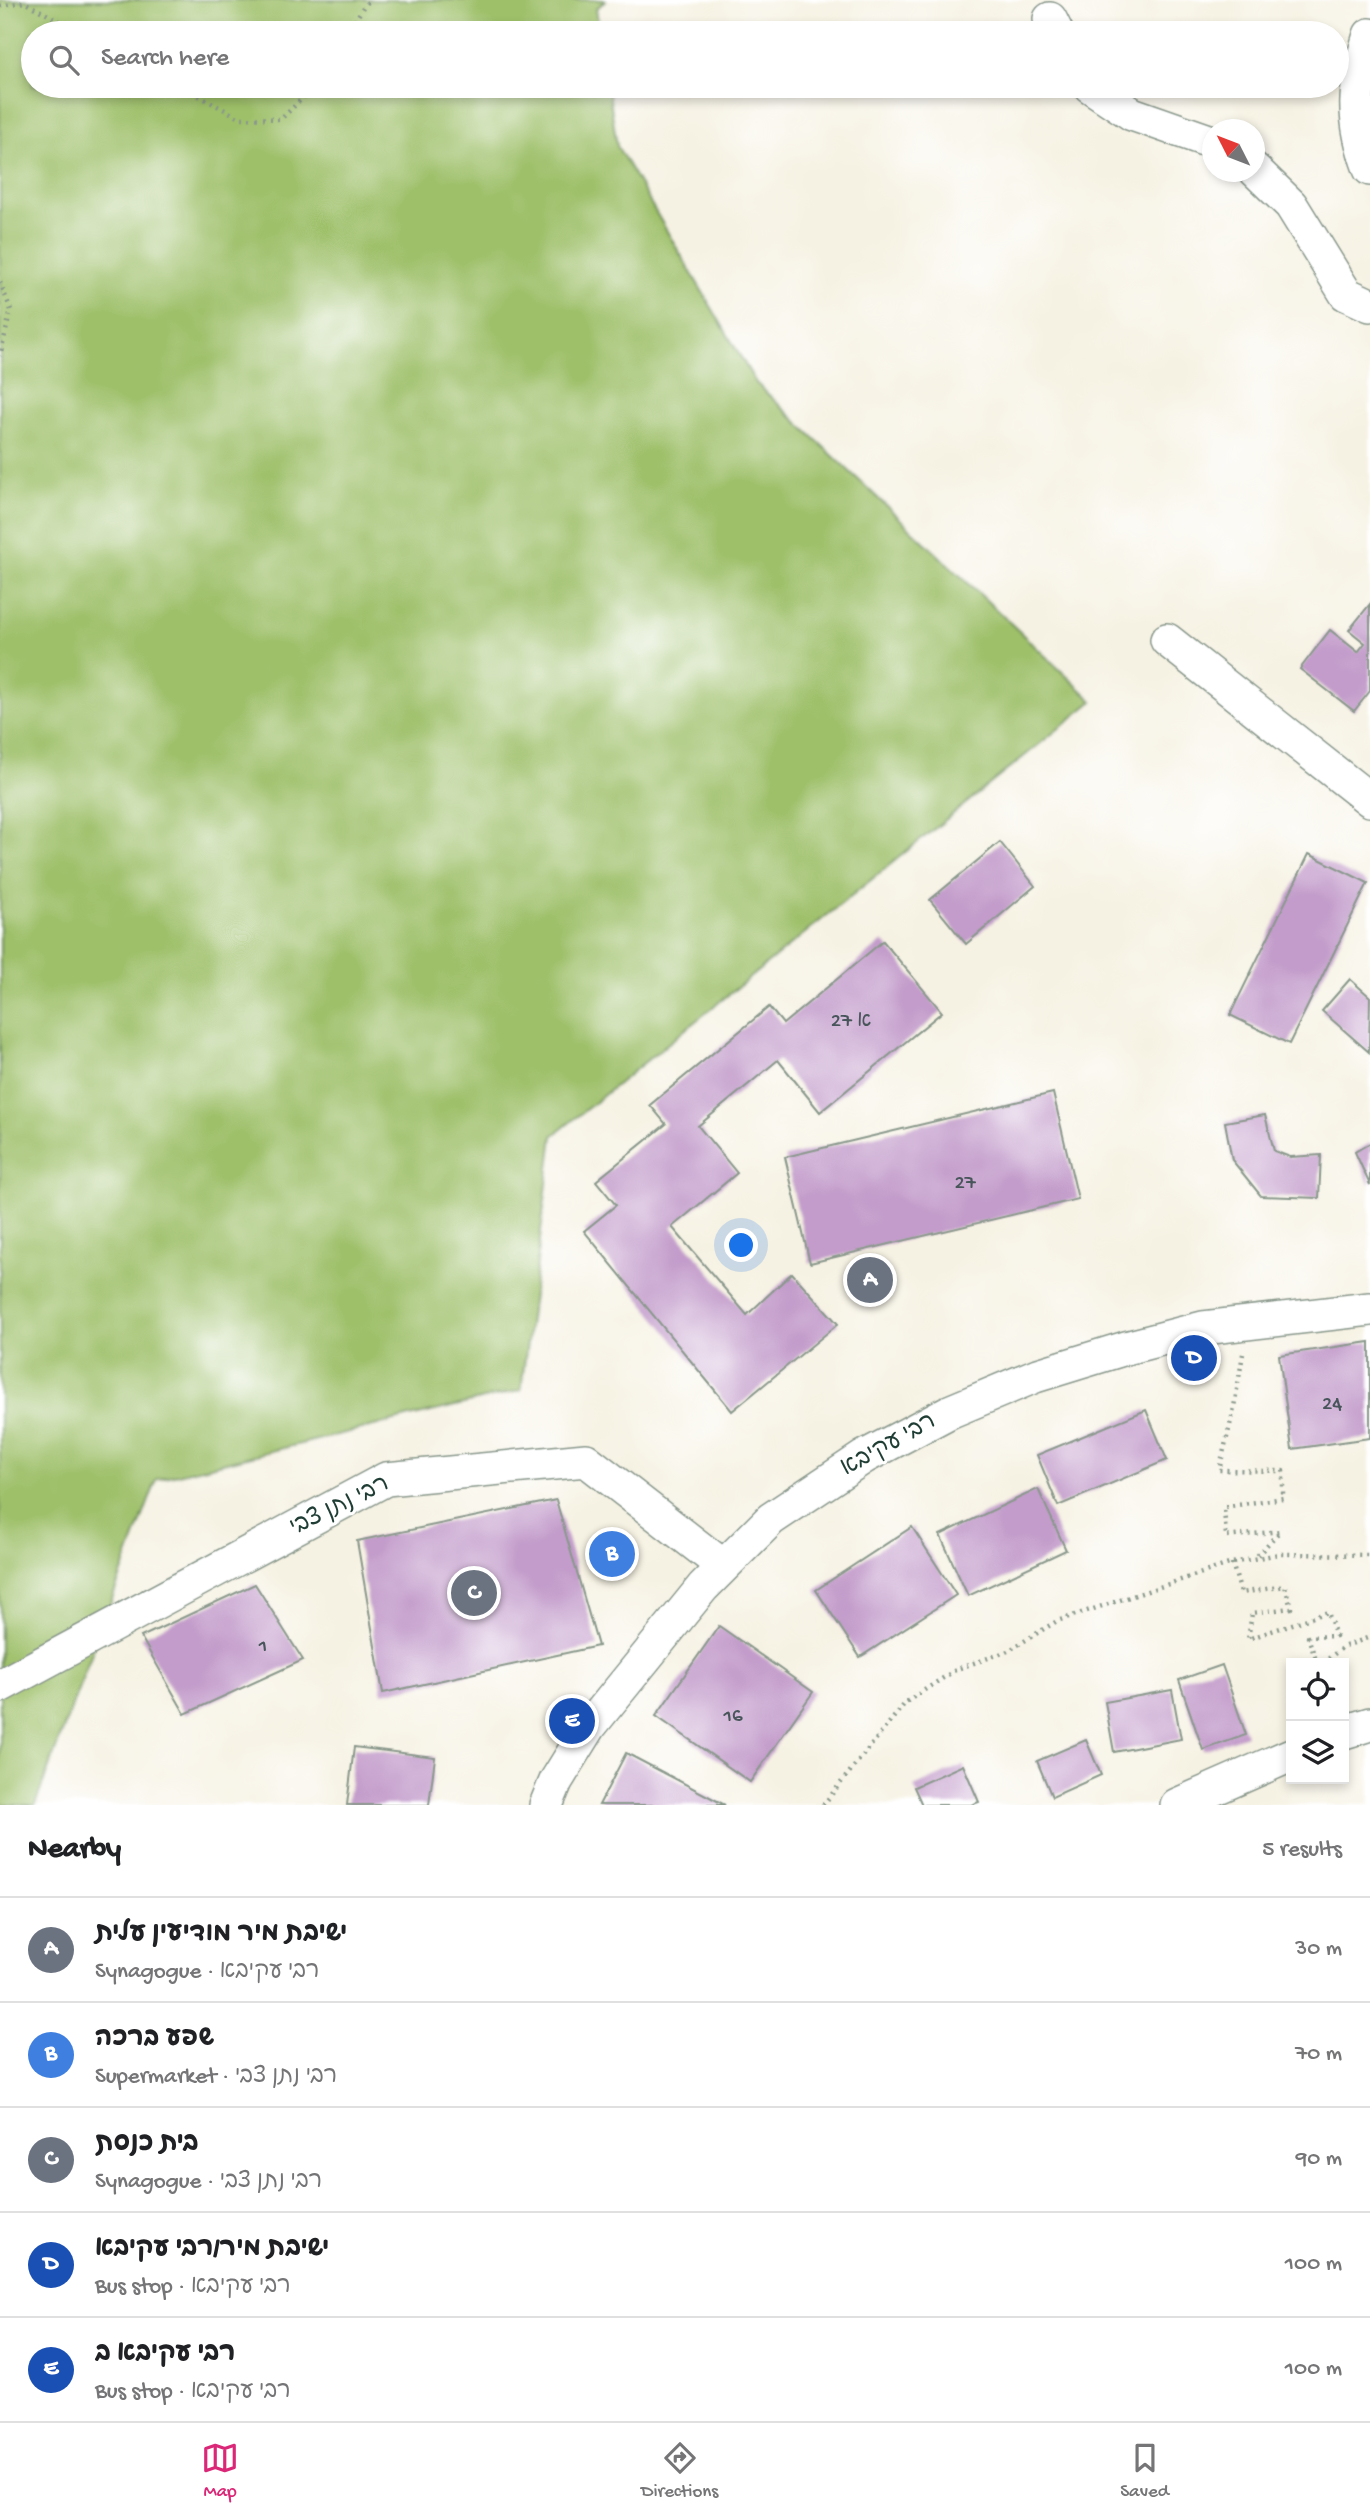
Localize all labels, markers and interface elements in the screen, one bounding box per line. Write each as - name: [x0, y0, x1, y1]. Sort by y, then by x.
- search box: [21, 21, 1349, 98]
- icon: search: [45, 41, 83, 79]
- text: Search here: [101, 44, 229, 75]
- north arrow: [1202, 119, 1265, 182]
- house number: 27 א: [831, 1010, 871, 1035]
- house number: 27: [954, 1172, 977, 1197]
- your location: [724, 1228, 758, 1262]
- pin: A: [847, 1254, 893, 1306]
- pin: D: [1171, 1332, 1217, 1384]
- house number: 24: [1322, 1393, 1342, 1418]
- street label: רבי עקיבא: [836, 1408, 942, 1484]
- street label: רבי נתן צבי: [286, 1471, 394, 1543]
- pin: B: [589, 1528, 635, 1580]
- pin: C: [451, 1567, 497, 1619]
- house number: 1: [258, 1635, 267, 1660]
- map controls: [1286, 1658, 1349, 1784]
- button: locate: [1286, 1658, 1349, 1721]
- pin: E: [549, 1695, 595, 1747]
- house number: 16: [722, 1705, 743, 1730]
- button: layers: [1286, 1721, 1349, 1784]
- text: Nearby: [28, 1833, 121, 1868]
- text: 5 results: [1262, 1837, 1342, 1864]
- text: ישיבת מיר מודיעין עלית: [95, 1920, 347, 1951]
- text: A: [44, 1936, 58, 1963]
- text: 30 m: [1295, 1936, 1342, 1963]
- text: Synagogue · רבי עקיבא: [95, 1959, 320, 1986]
- text: שפע ברכה: [95, 2025, 214, 2056]
- text: B: [45, 2041, 57, 2068]
- text: 70 m: [1295, 2041, 1342, 2068]
- text: Supermarket · רבי נתן צבי: [95, 2064, 337, 2091]
- text: בית כנסת: [95, 2130, 199, 2161]
- text: C: [45, 2146, 57, 2173]
- text: 90 m: [1296, 2146, 1342, 2173]
- text: Synagogue · רבי נתן צבי: [95, 2169, 322, 2196]
- text: ישיבת מיר/רבי עקיבא: [95, 2235, 329, 2266]
- text: D: [44, 2251, 59, 2278]
- text: 100 m: [1285, 2251, 1342, 2278]
- text: Bus stop · רבי עקיבא: [95, 2274, 291, 2301]
- text: רבי עקיבא ב: [95, 2340, 235, 2371]
- text: E: [44, 2356, 58, 2383]
- text: 100 m: [1285, 2356, 1342, 2383]
- text: Bus stop · רבי עקיבא: [95, 2379, 291, 2406]
- tab: Map: [201, 2439, 239, 2504]
- tab: Directions: [641, 2439, 718, 2504]
- tab: Saved: [1120, 2439, 1169, 2504]

